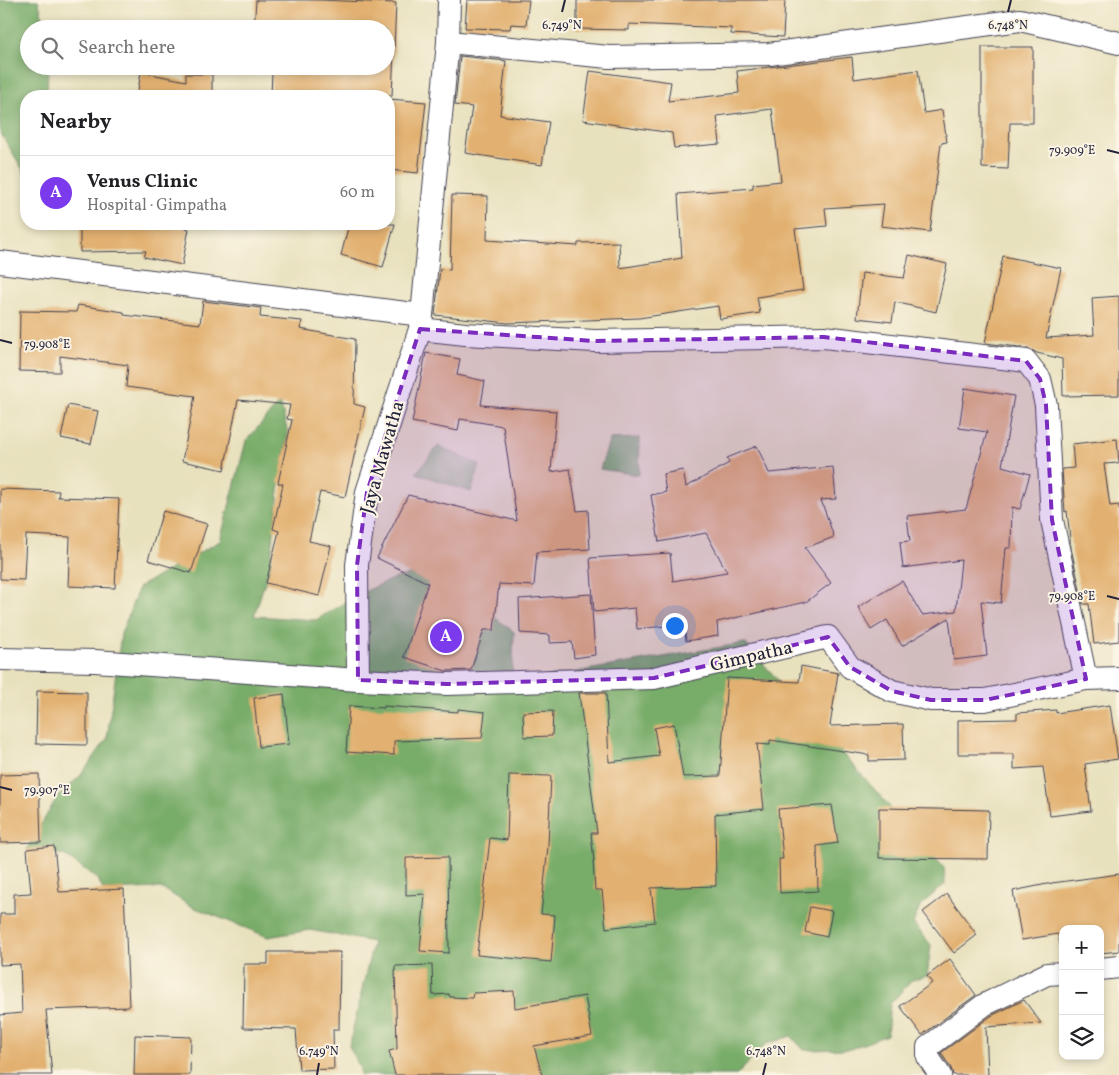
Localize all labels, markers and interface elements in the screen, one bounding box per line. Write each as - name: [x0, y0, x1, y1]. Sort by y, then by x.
- text: 6.749°N: [542, 18, 582, 34]
- text: 6.748°N: [988, 18, 1028, 34]
- search box: [20, 20, 395, 75]
- icon: search: [38, 34, 66, 62]
- text: Search here: [78, 35, 175, 61]
- text: Nearby: [40, 108, 111, 137]
- text: 79.909°E: [1049, 143, 1095, 159]
- text: Venus Clinic: [87, 169, 198, 195]
- text: A: [50, 182, 62, 204]
- text: 60 m: [340, 182, 375, 204]
- text: Hospital · Gimpatha: [87, 195, 227, 217]
- text: 79.908°E: [24, 337, 70, 353]
- street label: Jaya Mawatha: [354, 398, 411, 517]
- text: 79.908°E: [1049, 589, 1095, 605]
- your location: [662, 613, 688, 639]
- pin: A: [430, 618, 462, 656]
- street label: Gimpatha: [708, 635, 795, 679]
- text: 79.907°E: [24, 783, 70, 799]
- map controls: [1059, 925, 1104, 1060]
- button: +: [1059, 925, 1104, 970]
- button: −: [1059, 970, 1104, 1015]
- button: layers: [1059, 1015, 1104, 1060]
- text: 6.749°N: [299, 1044, 339, 1060]
- text: 6.748°N: [746, 1044, 786, 1060]

